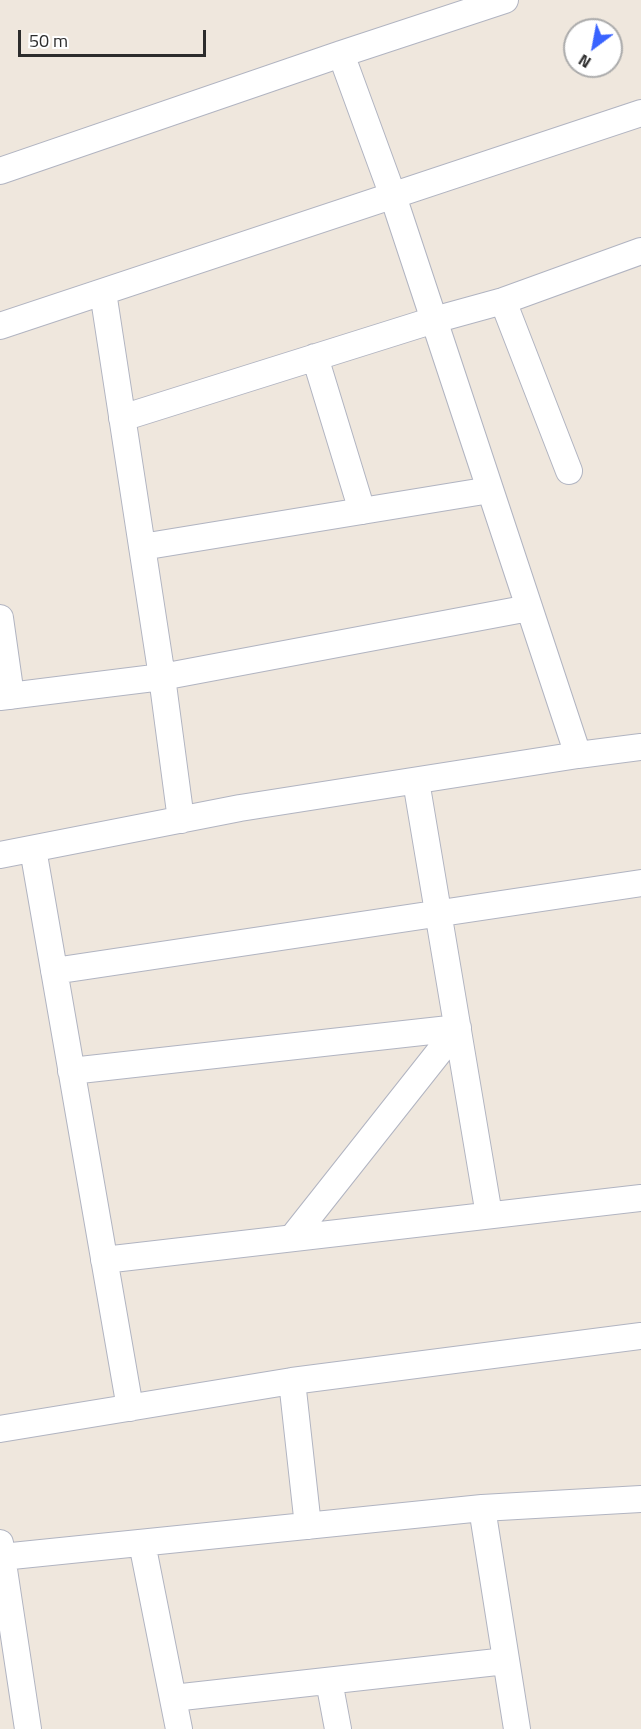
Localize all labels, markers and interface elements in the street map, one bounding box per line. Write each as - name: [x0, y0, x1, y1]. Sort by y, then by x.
- scale bar: [21, 18, 208, 56]
- north arrow: [563, 18, 623, 78]
- text: 50 m: [29, 27, 68, 54]
- text: N: [573, 48, 596, 75]

